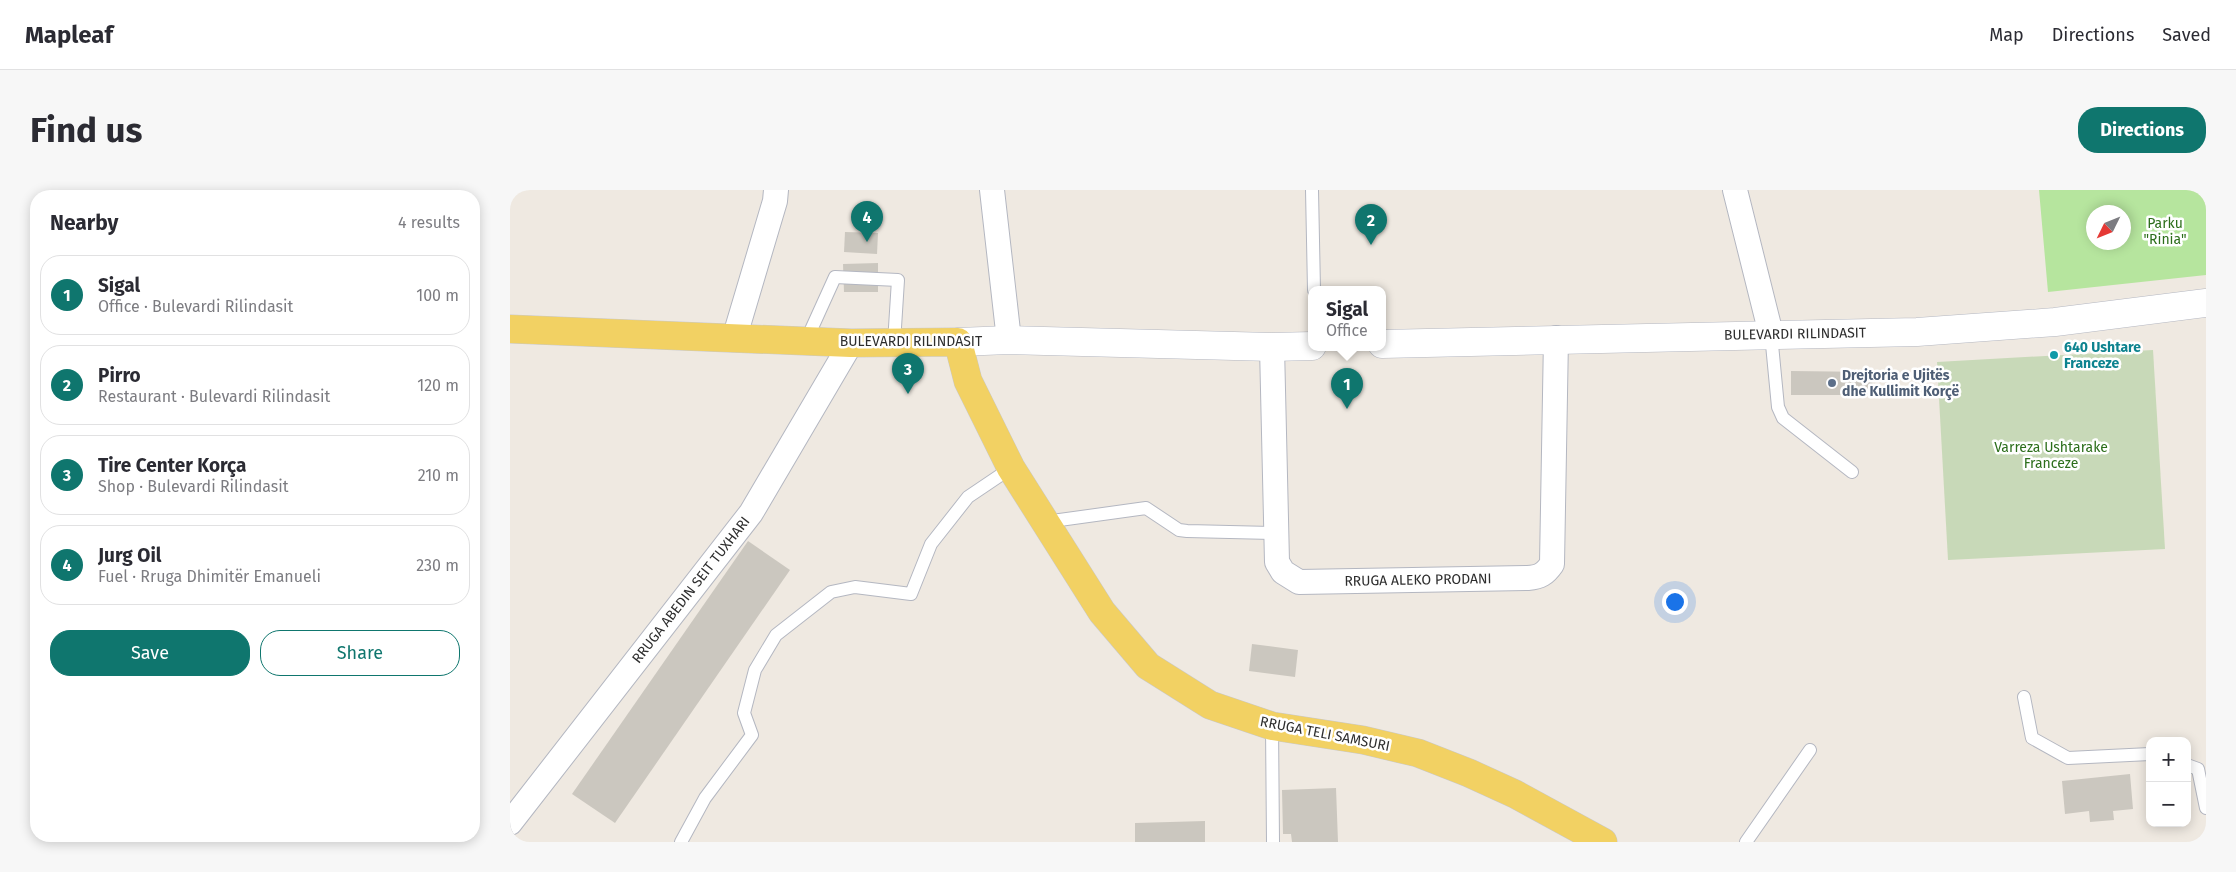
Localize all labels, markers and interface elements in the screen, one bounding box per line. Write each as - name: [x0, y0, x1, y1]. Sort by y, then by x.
- text: Mapleaf: [25, 21, 113, 49]
- text: Map: [1989, 24, 2024, 46]
- text: Directions: [2052, 24, 2134, 46]
- text: Saved: [2162, 24, 2211, 46]
- button: Directions: [2078, 107, 2206, 153]
- text: Find us: [30, 109, 142, 151]
- pin: 4: [851, 201, 883, 242]
- pin: 2: [1355, 204, 1387, 245]
- north arrow: [2086, 205, 2131, 250]
- text: Nearby: [50, 210, 118, 236]
- text: 4 results: [398, 213, 460, 232]
- park label: Parku "Rinia": [2143, 215, 2187, 248]
- text: Sigal: [98, 274, 140, 297]
- text: 1: [63, 286, 71, 305]
- text: 100 m: [416, 286, 459, 305]
- popup: [1308, 286, 1386, 351]
- text: Office · Bulevardi Rilindasit: [98, 297, 293, 316]
- text: Sigal: [1326, 298, 1368, 321]
- text: Office: [1326, 321, 1368, 340]
- street label: BULEVARDI RILINDASIT: [1724, 324, 1867, 344]
- street label: BULEVARDI RILINDASIT: [840, 333, 983, 350]
- place label: 640 Ushtare Franceze: [2064, 339, 2141, 372]
- marker: 640 Ushtare Franceze: [2048, 349, 2060, 361]
- pin: 3: [892, 353, 924, 394]
- text: Pirro: [98, 364, 141, 387]
- place label: Drejtoria e Ujitës dhe Kullimit Korçë: [1842, 367, 1959, 401]
- pin: 1: [1331, 368, 1363, 409]
- text: 2: [63, 376, 71, 395]
- text: 120 m: [417, 376, 459, 395]
- marker: Drejtoria e Ujitës dhe Kullimit Korçë: [1826, 377, 1838, 389]
- text: Restaurant · Bulevardi Rilindasit: [98, 387, 330, 406]
- park label: Varreza Ushtarake Franceze: [1994, 439, 2108, 472]
- text: Tire Center Korça: [98, 454, 246, 477]
- text: 3: [63, 466, 71, 485]
- text: 210 m: [418, 466, 459, 485]
- text: Shop · Bulevardi Rilindasit: [98, 477, 289, 496]
- street label: RRUGA ABEDIN SEIT TUXHARI: [628, 513, 754, 667]
- text: Jurg Oil: [98, 544, 161, 567]
- text: 4: [62, 556, 72, 575]
- text: 230 m: [416, 556, 459, 575]
- text: Fuel · Rruga Dhimitër Emanueli: [98, 567, 321, 586]
- street label: RRUGA ALEKO PRODANI: [1344, 570, 1492, 590]
- your location: [1662, 589, 1688, 615]
- button: Save: [50, 630, 250, 676]
- button: Share: [260, 630, 460, 676]
- street label: RRUGA TELI SAMSURI: [1259, 713, 1391, 755]
- map controls: [2146, 737, 2191, 827]
- button: +: [2146, 737, 2191, 782]
- button: −: [2146, 782, 2191, 827]

